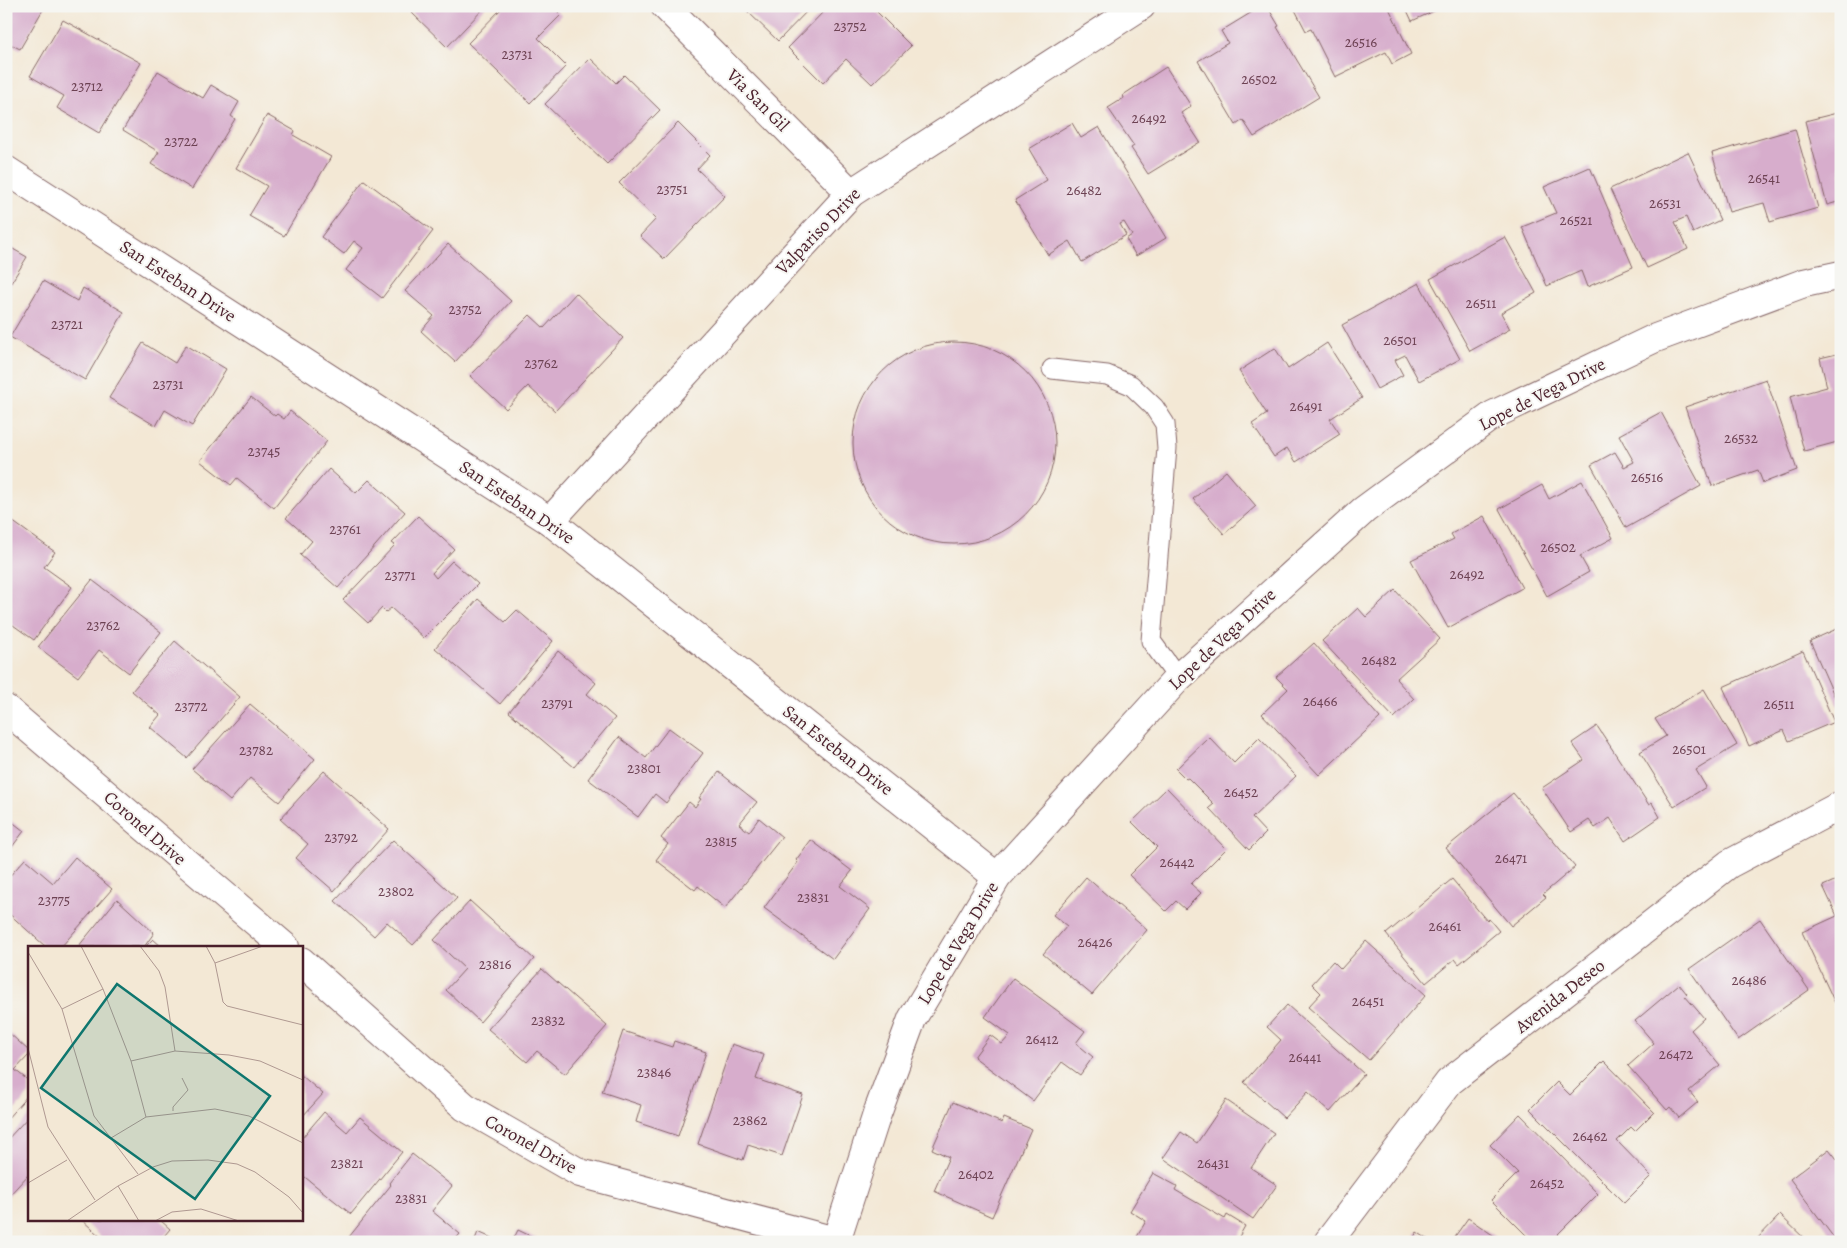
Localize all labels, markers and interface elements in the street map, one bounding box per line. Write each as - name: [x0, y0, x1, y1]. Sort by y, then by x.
- house number: 23752: [833, 16, 867, 36]
- house number: 26516: [1345, 32, 1377, 52]
- house number: 23731: [501, 44, 533, 64]
- street label: Via San Gil: [721, 63, 795, 137]
- house number: 26502: [1241, 69, 1277, 89]
- house number: 23712: [71, 76, 103, 96]
- house number: 26492: [1132, 108, 1166, 128]
- house number: 23722: [164, 131, 198, 151]
- house number: 26541: [1748, 168, 1780, 188]
- house number: 23751: [656, 179, 688, 199]
- house number: 26482: [1066, 180, 1102, 200]
- street label: Valpariso Drive: [770, 182, 866, 280]
- house number: 26531: [1649, 193, 1681, 213]
- house number: 26521: [1560, 210, 1592, 230]
- street label: San Esteban Drive: [115, 234, 241, 328]
- house number: 26511: [1466, 293, 1496, 313]
- house number: 23752: [448, 299, 482, 319]
- house number: 23721: [51, 314, 83, 334]
- house number: 26501: [1383, 330, 1417, 350]
- street label: Lope de Vega Drive: [1475, 352, 1609, 436]
- house number: 23762: [524, 353, 558, 373]
- house number: 23731: [152, 374, 184, 394]
- house number: 26491: [1290, 396, 1322, 416]
- house number: 26532: [1724, 428, 1758, 448]
- house number: 23745: [248, 441, 280, 461]
- street label: San Esteban Drive: [455, 455, 579, 549]
- house number: 26516: [1631, 467, 1663, 487]
- house number: 23761: [329, 519, 361, 539]
- house number: 26502: [1540, 537, 1576, 557]
- house number: 26492: [1450, 564, 1484, 584]
- house number: 23771: [384, 565, 416, 585]
- street label: Lope de Vega Drive: [1163, 583, 1281, 695]
- house number: 23762: [86, 615, 120, 635]
- house number: 26482: [1361, 650, 1397, 670]
- house number: 26466: [1303, 691, 1337, 711]
- house number: 23791: [541, 693, 573, 713]
- house number: 26511: [1764, 694, 1794, 714]
- house number: 23772: [174, 696, 208, 716]
- street label: San Esteban Drive: [778, 699, 898, 801]
- house number: 26501: [1672, 739, 1706, 759]
- house number: 23782: [239, 740, 273, 760]
- house number: 23801: [627, 758, 661, 778]
- house number: 26452: [1224, 782, 1258, 802]
- street label: Coronel Drive: [99, 786, 191, 870]
- house number: 23792: [324, 827, 358, 847]
- house number: 23815: [705, 831, 737, 851]
- house number: 26471: [1495, 848, 1527, 868]
- house number: 26442: [1160, 852, 1194, 872]
- street label: Lope de Vega Drive: [912, 877, 1004, 1009]
- house number: 23802: [378, 881, 414, 901]
- house number: 23831: [797, 887, 829, 907]
- house number: 23775: [38, 890, 70, 910]
- house number: 26461: [1429, 916, 1461, 936]
- house number: 26426: [1078, 932, 1113, 952]
- inset map: [28, 946, 302, 1220]
- street label: Avenida Deseo: [1509, 953, 1610, 1039]
- house number: 23816: [479, 954, 511, 974]
- house number: 26486: [1731, 970, 1767, 990]
- house number: 26451: [1352, 991, 1384, 1011]
- house number: 23832: [531, 1010, 565, 1030]
- house number: 26412: [1025, 1029, 1059, 1049]
- house number: 26472: [1659, 1044, 1693, 1064]
- house number: 26441: [1289, 1047, 1321, 1067]
- house number: 23846: [637, 1062, 671, 1082]
- street label: Coronel Drive: [481, 1109, 581, 1179]
- house number: 23862: [733, 1110, 767, 1130]
- house number: 26462: [1573, 1126, 1607, 1146]
- house number: 23821: [331, 1153, 363, 1173]
- house number: 26431: [1197, 1153, 1229, 1173]
- house number: 26402: [958, 1164, 994, 1184]
- house number: 26452: [1530, 1173, 1564, 1193]
- house number: 23831: [395, 1188, 427, 1208]

